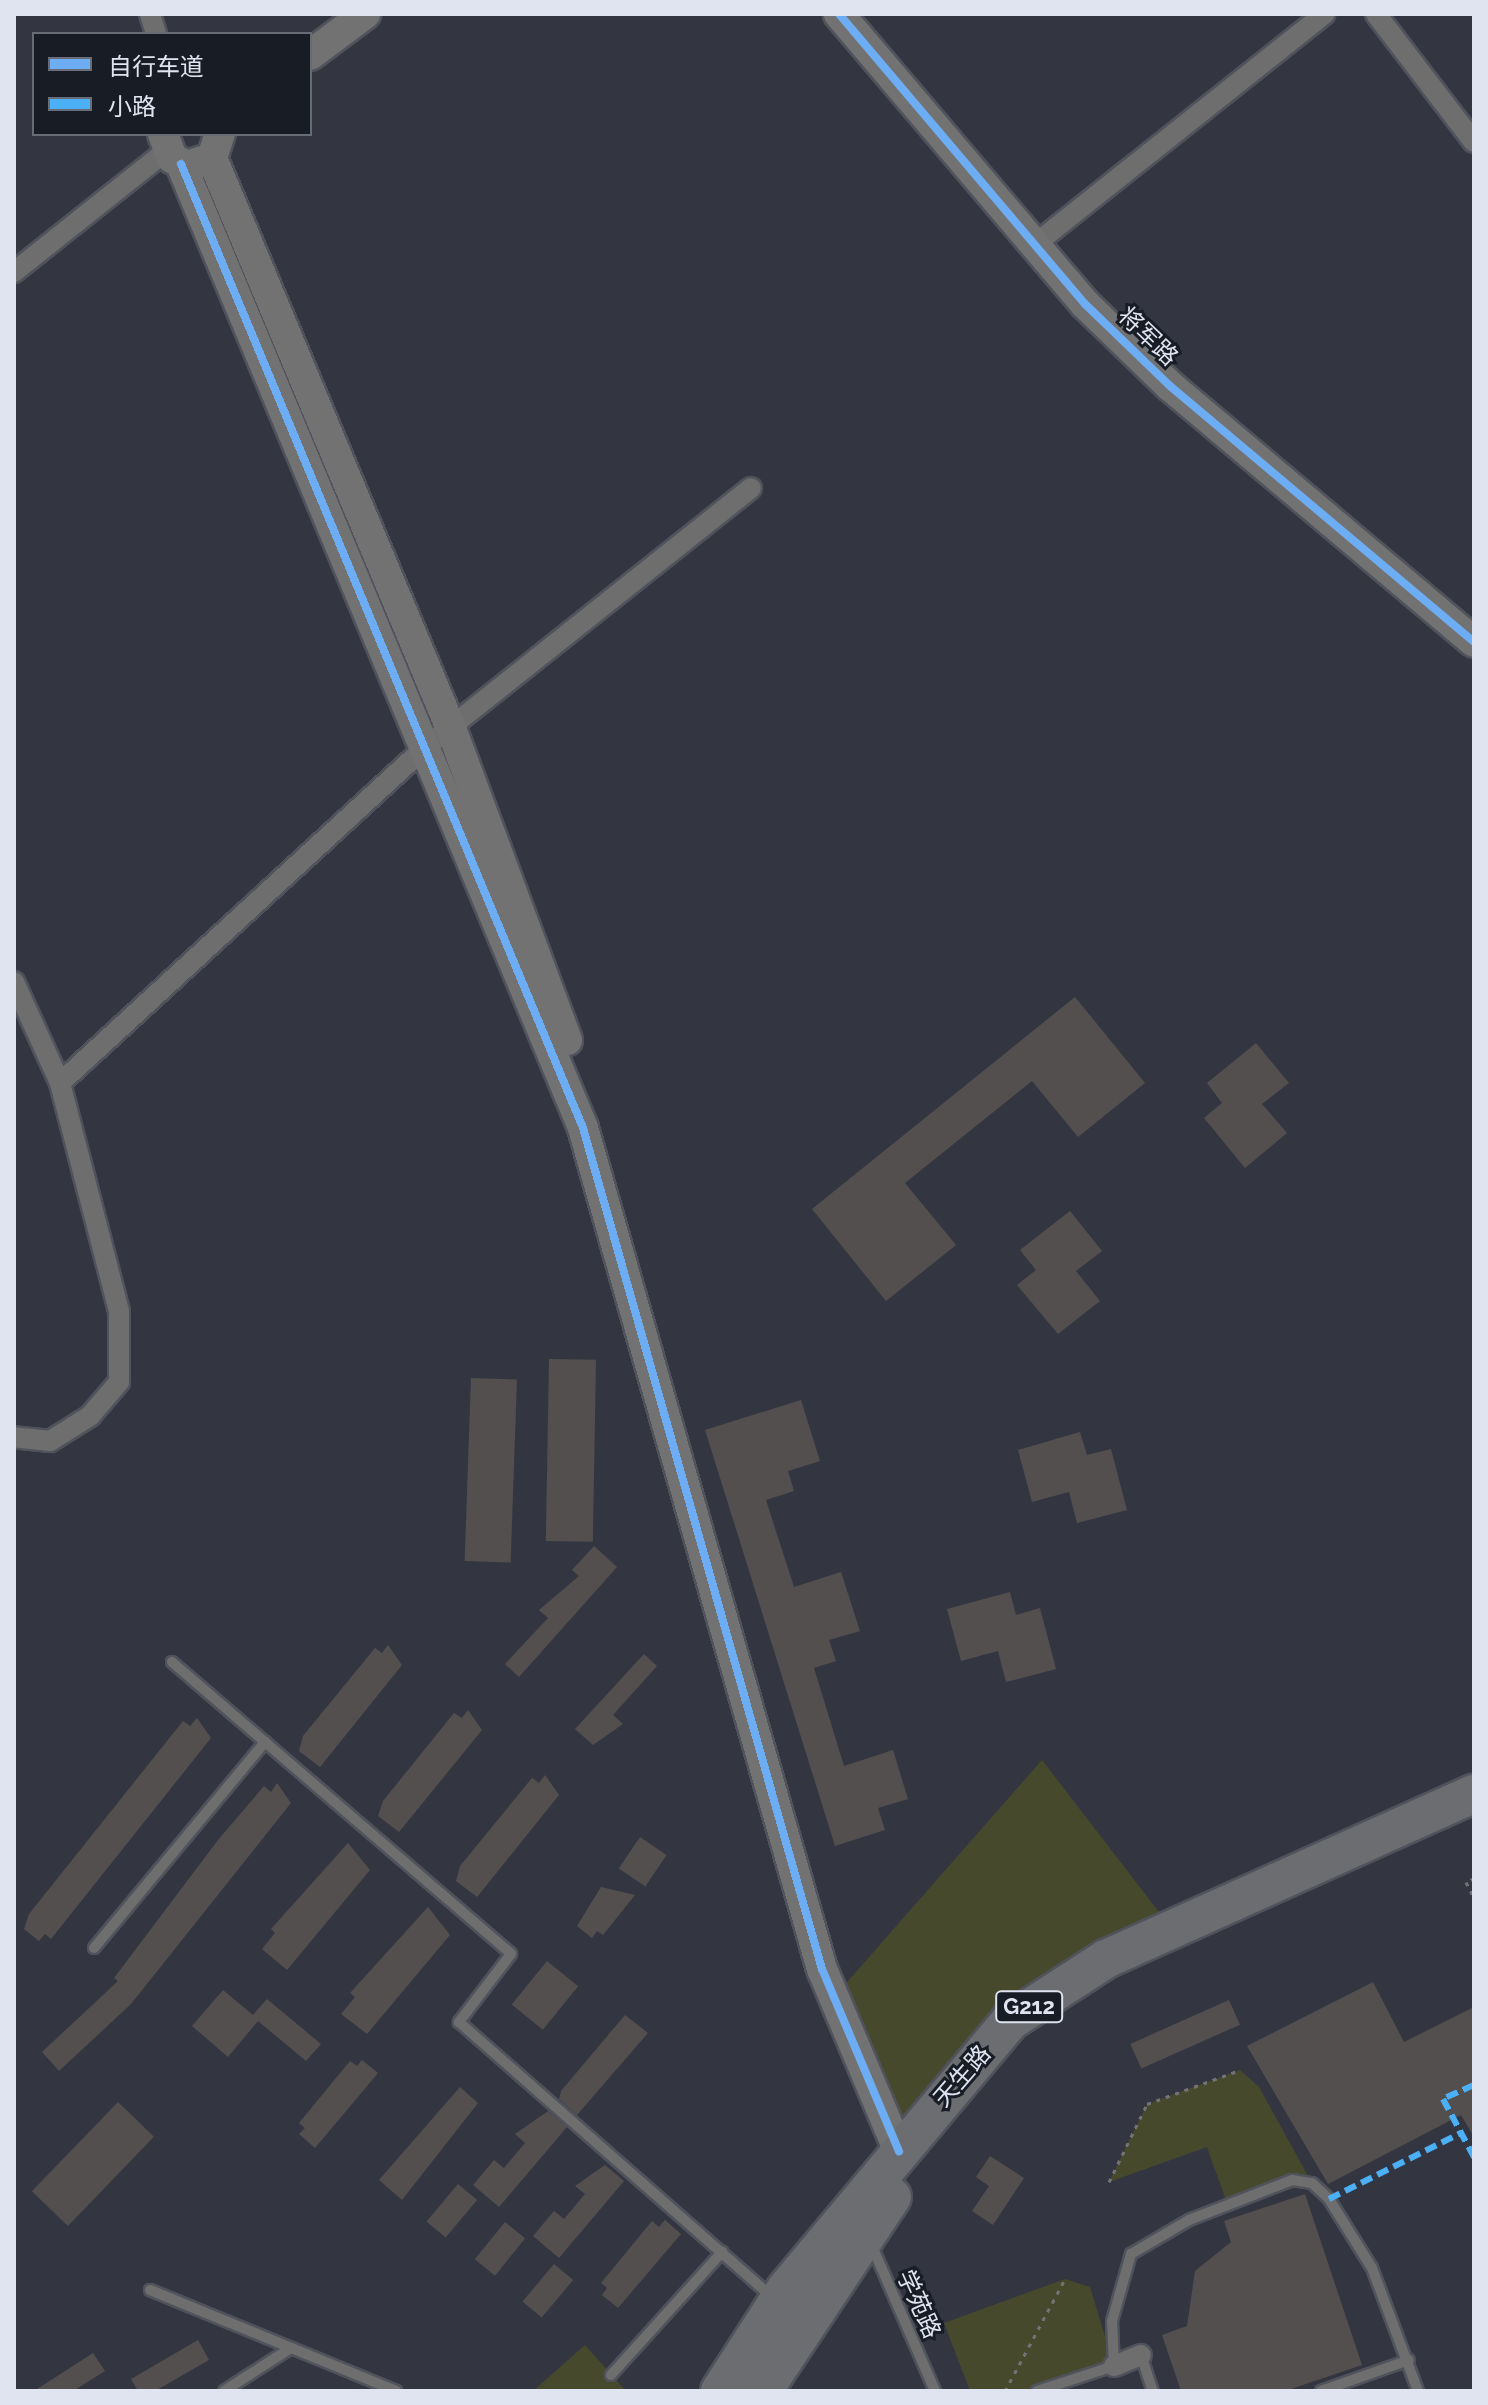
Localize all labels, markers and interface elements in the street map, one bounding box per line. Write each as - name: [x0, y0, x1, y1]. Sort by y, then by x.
- legend: [32, 32, 312, 136]
- text: 自行车道: [108, 52, 204, 81]
- text: 小路: [108, 92, 156, 121]
- street label: 将军路: [1112, 301, 1184, 371]
- road number: G212: [995, 1989, 1063, 2025]
- street label: 天生路: [928, 2039, 996, 2113]
- street label: 学苑路: [891, 2265, 947, 2343]

